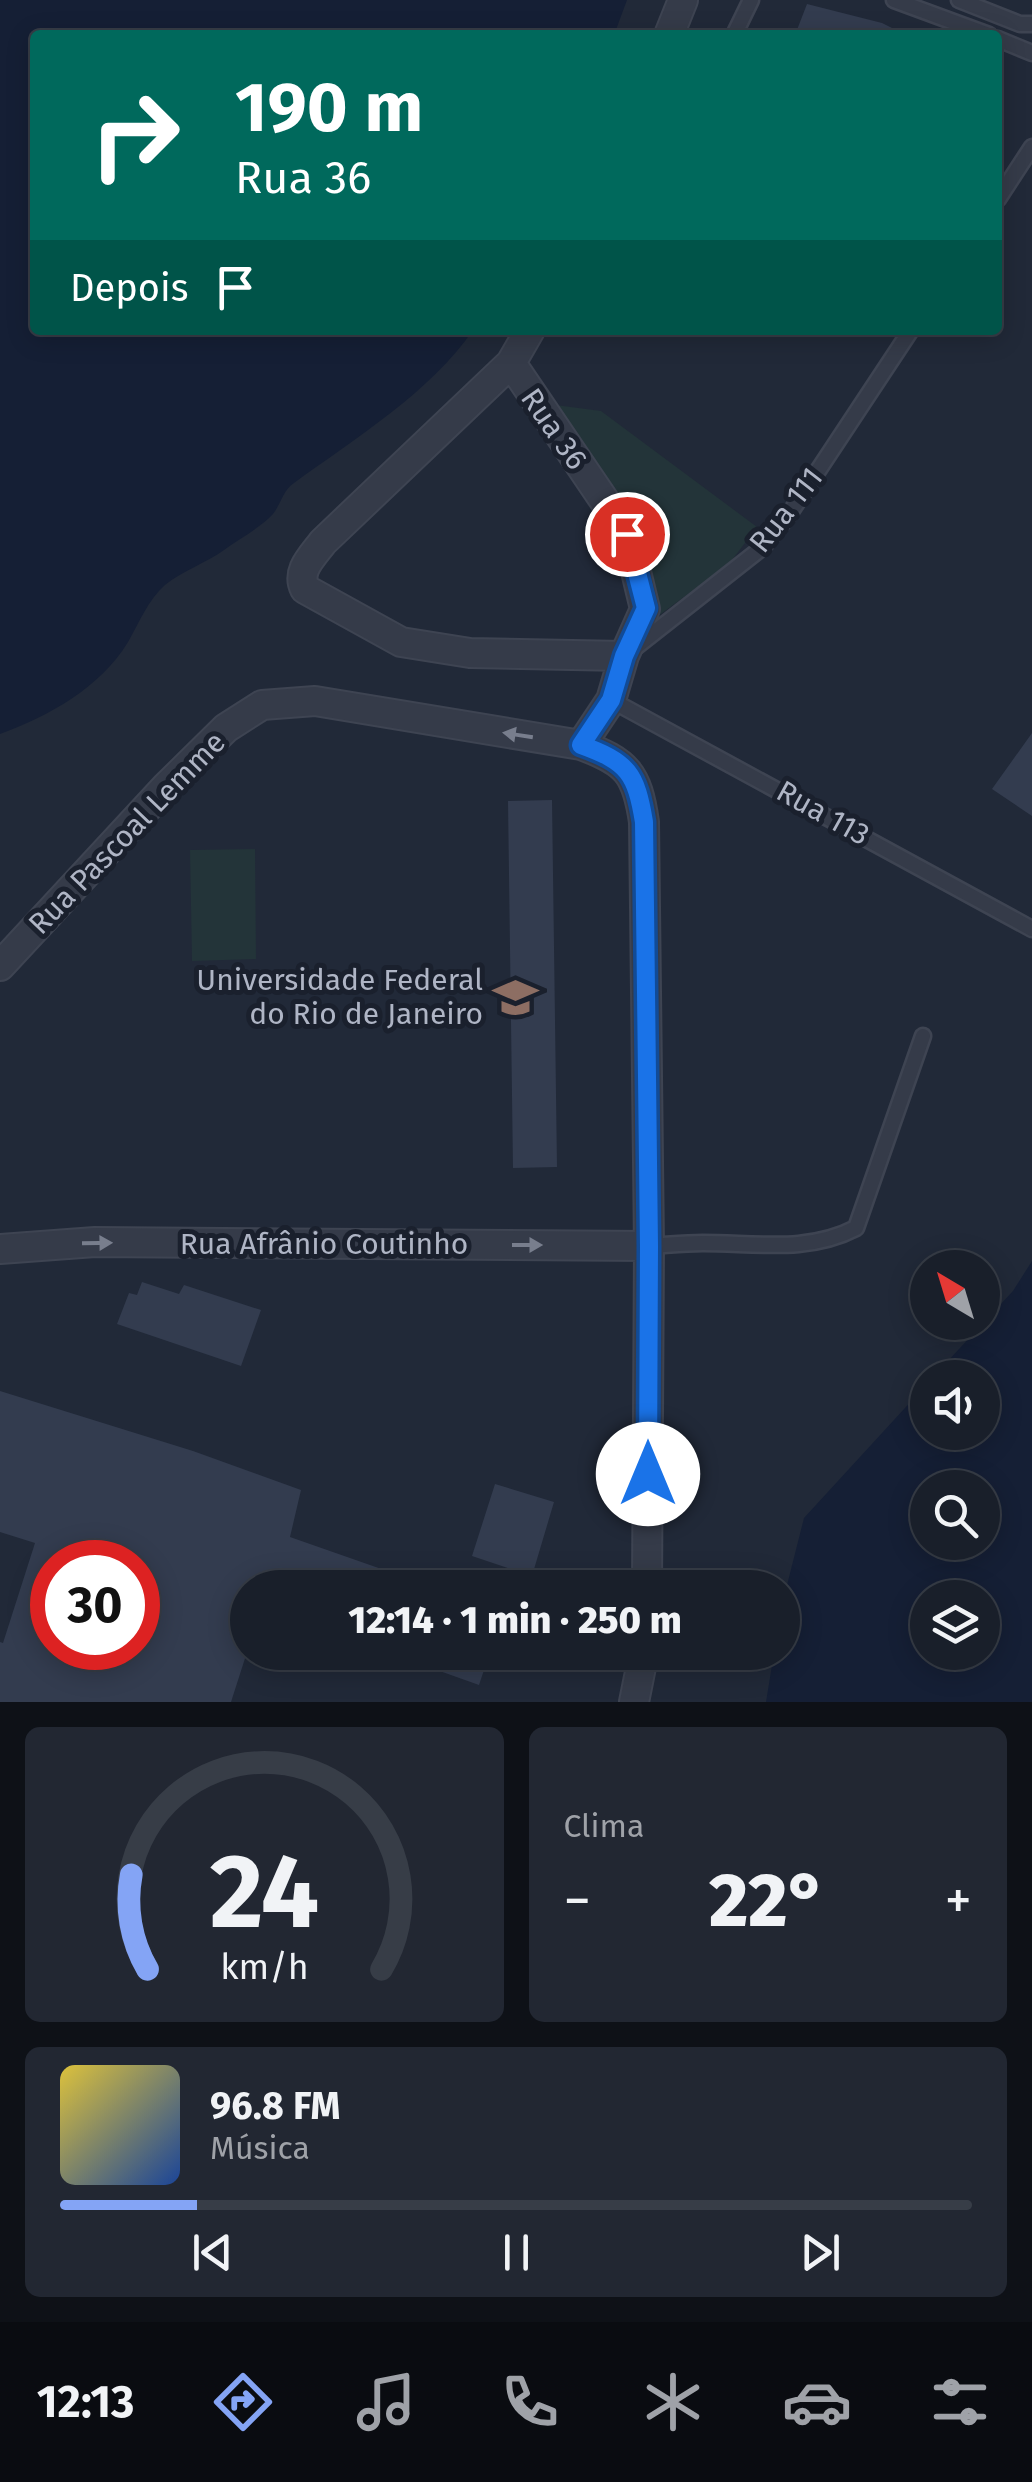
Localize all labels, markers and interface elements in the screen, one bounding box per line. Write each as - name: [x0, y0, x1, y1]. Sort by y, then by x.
- text: 190 m: [235, 66, 423, 150]
- icon: right: [70, 70, 200, 200]
- text: Rua 36: [235, 151, 371, 205]
- icon: arrive: [208, 260, 263, 315]
- text: Depois: [70, 265, 188, 311]
- street label: Rua 36: [513, 381, 595, 477]
- street label: Rua 111: [742, 460, 830, 560]
- pin: [585, 492, 670, 577]
- icon: arrive: [600, 507, 655, 562]
- street label: Rua Pascoal Lemme: [21, 724, 233, 942]
- one-way arrow: [502, 727, 534, 742]
- street label: Rua 113: [770, 773, 876, 853]
- place label: Universidade Federal do Rio de Janeiro: [196, 962, 483, 1032]
- school or university icon: Universidade Federal do Rio de Janeiro: [492, 973, 540, 1021]
- street label: Rua Afrânio Coutinho: [180, 1226, 468, 1262]
- one-way arrow: [82, 1234, 114, 1250]
- one-way arrow: [512, 1237, 544, 1253]
- north arrow: [910, 1250, 1000, 1340]
- map controls: [910, 1250, 1000, 1670]
- button: sound: [910, 1360, 1000, 1450]
- position arrow: [596, 1422, 700, 1526]
- button: search: [910, 1470, 1000, 1560]
- speed limit sign: 30: [30, 1540, 160, 1670]
- button: layers: [910, 1580, 1000, 1670]
- text: 12:14 · 1 min · 250 m: [348, 1597, 682, 1643]
- text: Clima: [564, 1807, 644, 1845]
- text: 24: [209, 1830, 319, 1955]
- text: 22°: [709, 1856, 827, 1946]
- text: −: [564, 1868, 591, 1934]
- text: +: [945, 1868, 972, 1934]
- text: km/h: [220, 1946, 308, 1988]
- text: 96.8 FM: [210, 2083, 340, 2129]
- text: Música: [210, 2129, 310, 2167]
- icon: previous: [185, 2225, 240, 2280]
- icon: pause: [489, 2225, 544, 2280]
- icon: next: [793, 2225, 848, 2280]
- icon: directions: [208, 2367, 278, 2437]
- icon: music: [351, 2367, 421, 2437]
- icon: phone: [495, 2367, 565, 2437]
- icon: climate: [638, 2367, 708, 2437]
- icon: car: [782, 2367, 852, 2437]
- icon: filters: [925, 2367, 995, 2437]
- text: 12:13: [37, 2375, 134, 2429]

